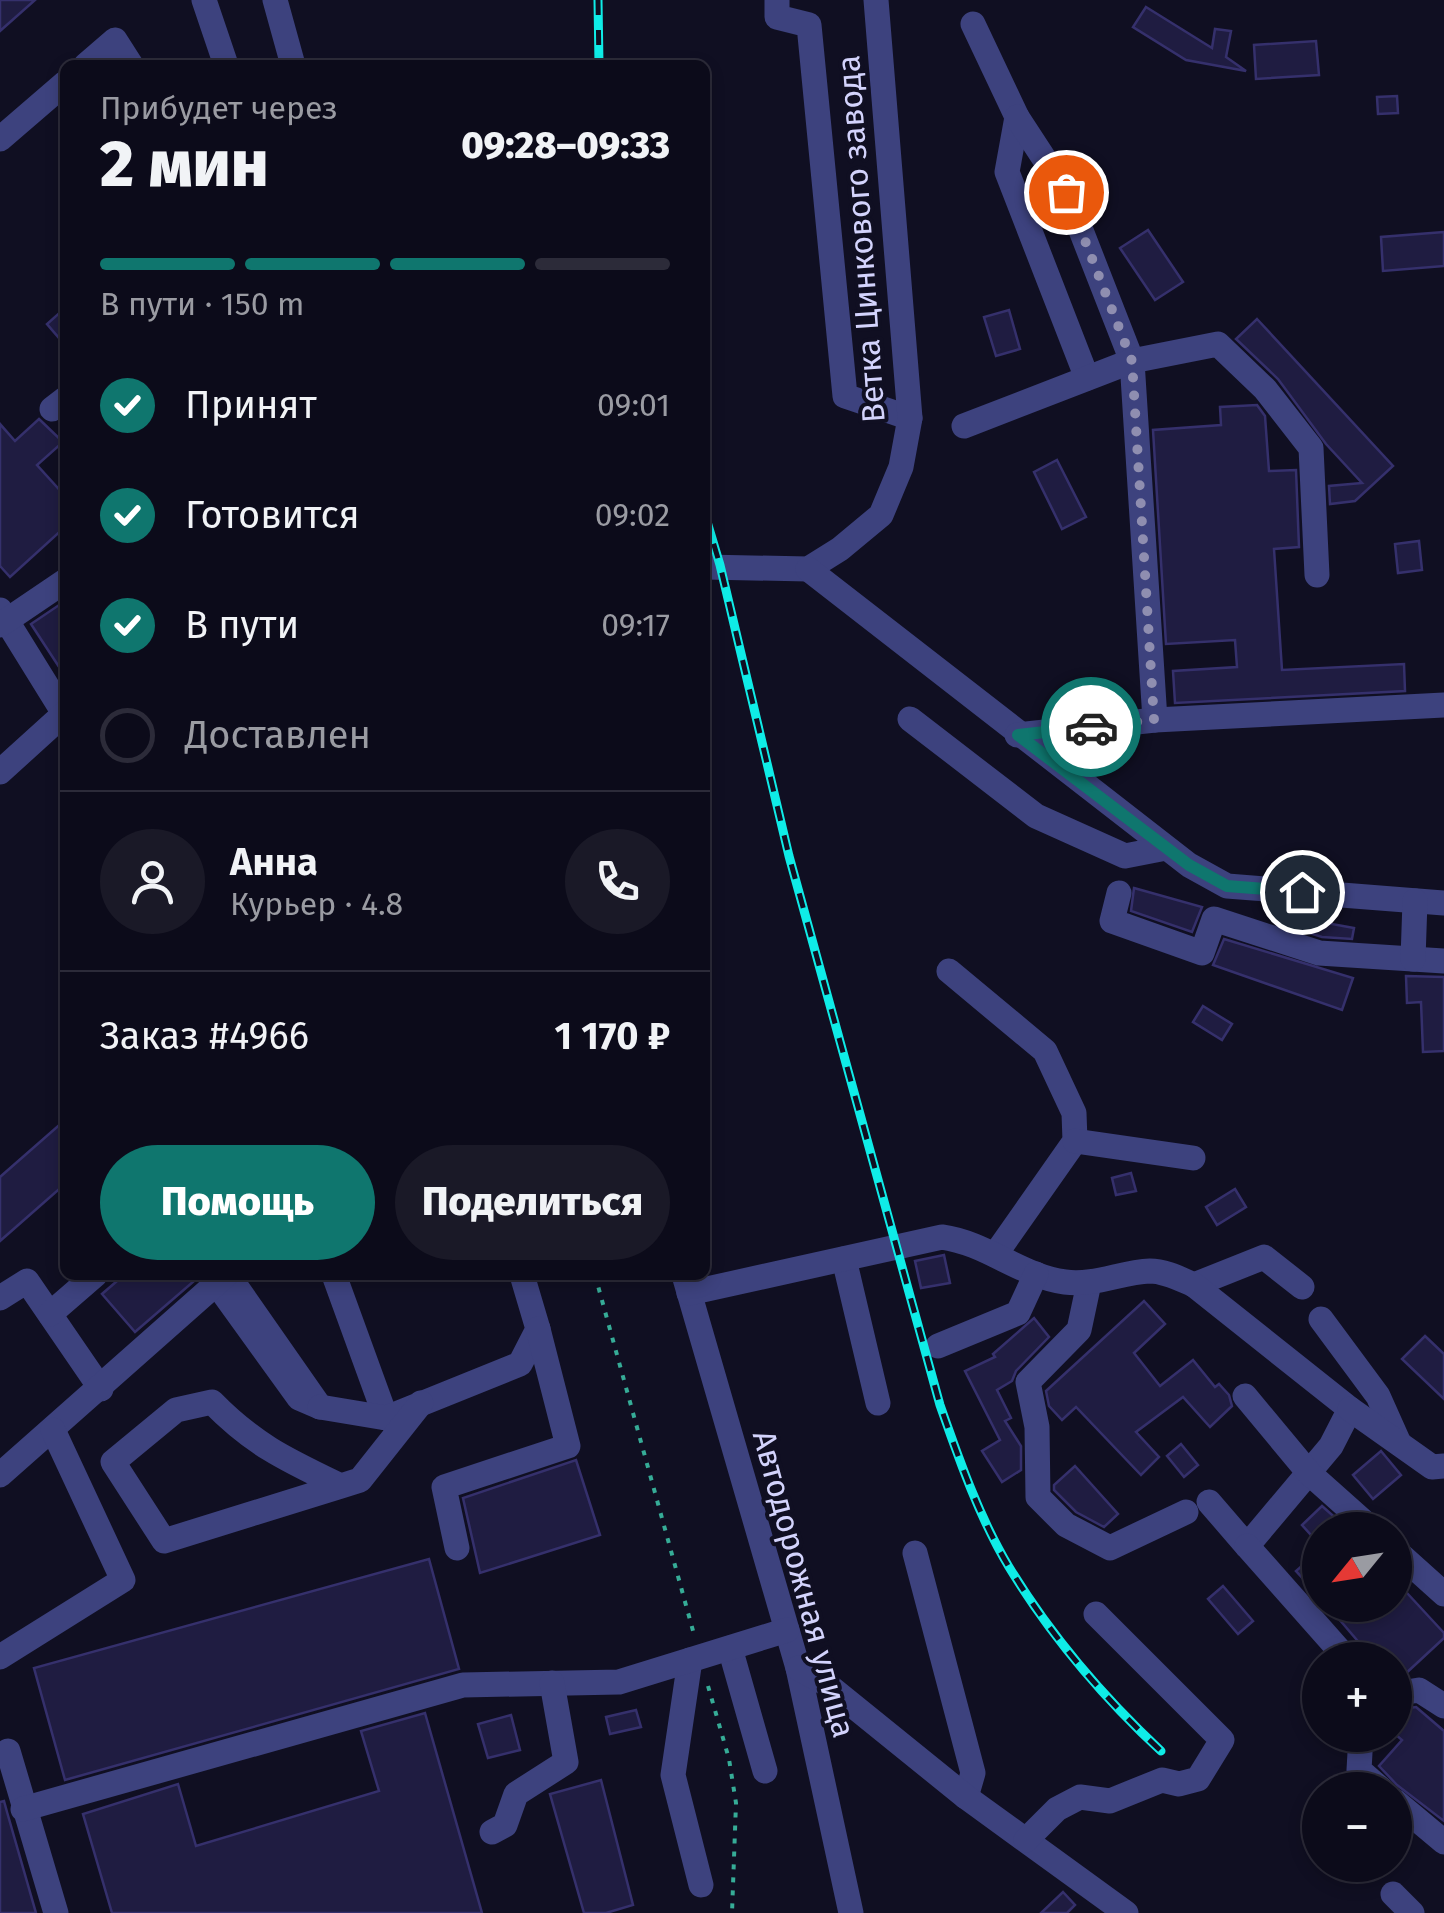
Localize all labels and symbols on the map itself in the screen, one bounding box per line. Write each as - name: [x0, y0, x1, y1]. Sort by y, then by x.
- street label: Ветка Цинкового завода: [829, 54, 893, 424]
- pin: [1024, 150, 1109, 235]
- courier: [1041, 677, 1141, 777]
- pin: [1260, 850, 1345, 935]
- street label: Автодорожная улица: [745, 1426, 863, 1742]
- north arrow: [1302, 1512, 1412, 1622]

